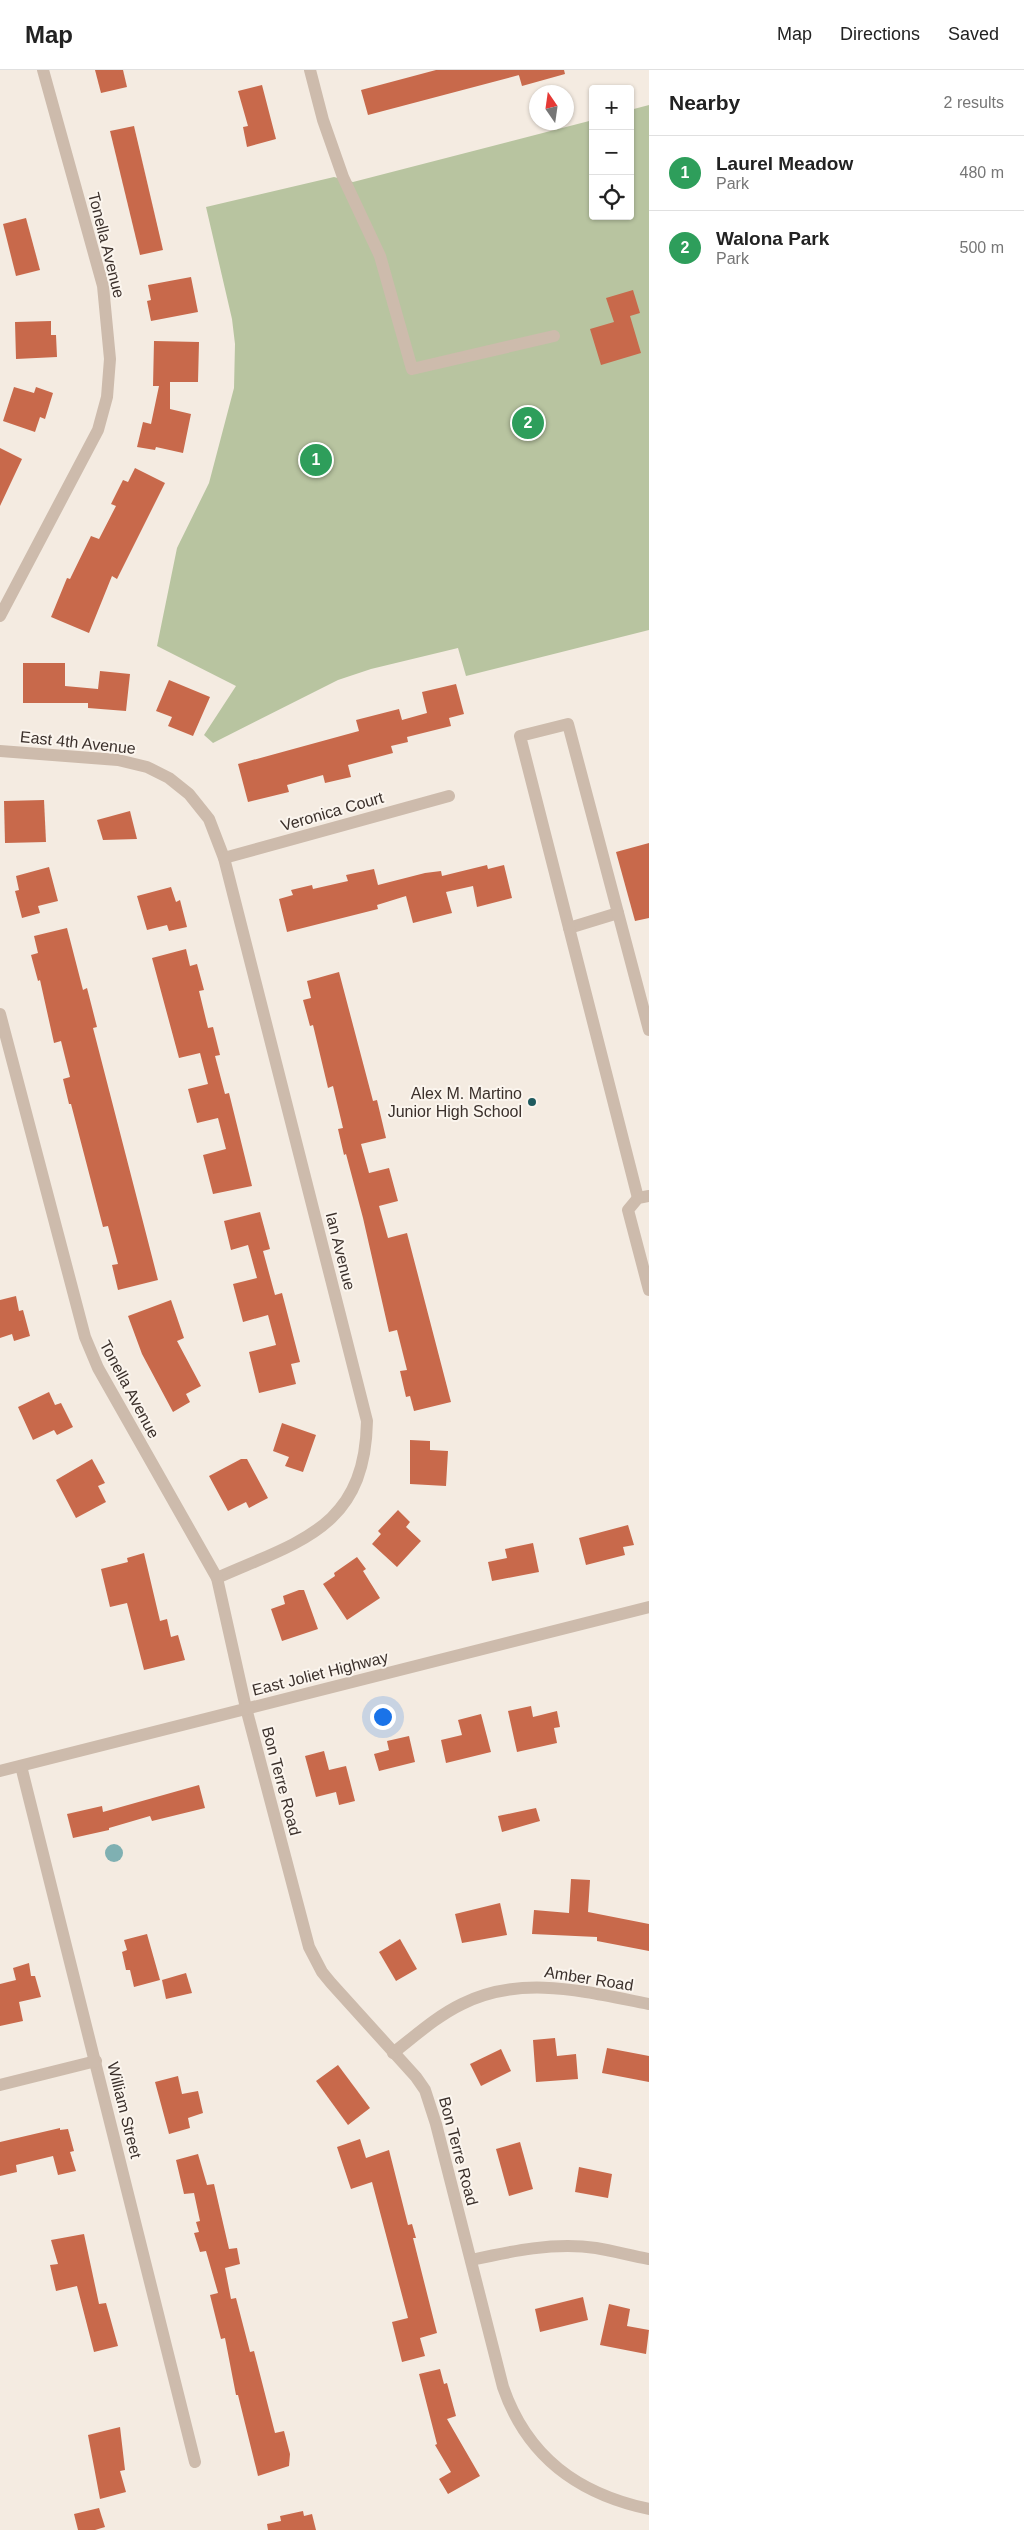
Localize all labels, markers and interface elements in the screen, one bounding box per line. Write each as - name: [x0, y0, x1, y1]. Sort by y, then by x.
- text: Map: [25, 21, 73, 48]
- text: Map: [777, 24, 812, 44]
- text: Directions: [840, 24, 920, 44]
- text: Saved: [948, 24, 999, 44]
- north arrow: [529, 85, 574, 130]
- map controls: [589, 85, 634, 220]
- button: +: [589, 85, 634, 130]
- text: Nearby: [669, 91, 740, 114]
- text: 2 results: [944, 94, 1004, 111]
- button: −: [589, 130, 634, 175]
- text: Laurel Meadow: [716, 153, 853, 174]
- text: 1: [681, 164, 689, 181]
- text: 480 m: [960, 164, 1004, 181]
- button: locate: [589, 175, 634, 220]
- text: Park: [716, 175, 749, 192]
- street label: Tonella Avenue: [85, 191, 128, 300]
- text: Walona Park: [716, 228, 829, 249]
- text: 2: [681, 239, 689, 256]
- text: 500 m: [960, 239, 1004, 256]
- text: Park: [716, 250, 749, 267]
- pin: 2: [512, 404, 544, 442]
- pin: 1: [300, 441, 332, 479]
- street label: East 4th Avenue: [19, 728, 137, 757]
- street label: Veronica Court: [279, 789, 386, 834]
- place label: Alex M. Martino Junior High School: [388, 1085, 522, 1120]
- marker: Alex M. Martino Junior High School: [526, 1096, 538, 1108]
- street label: Ian Avenue: [323, 1210, 358, 1292]
- street label: Tonella Avenue: [97, 1337, 163, 1441]
- street label: East Joliet Highway: [250, 1648, 390, 1699]
- your location: [370, 1704, 396, 1730]
- street label: Bon Terre Road: [259, 1725, 304, 1837]
- street label: Amber Road: [543, 1963, 635, 1994]
- street label: William Street: [104, 2060, 145, 2161]
- street label: Bon Terre Road: [436, 2095, 481, 2207]

